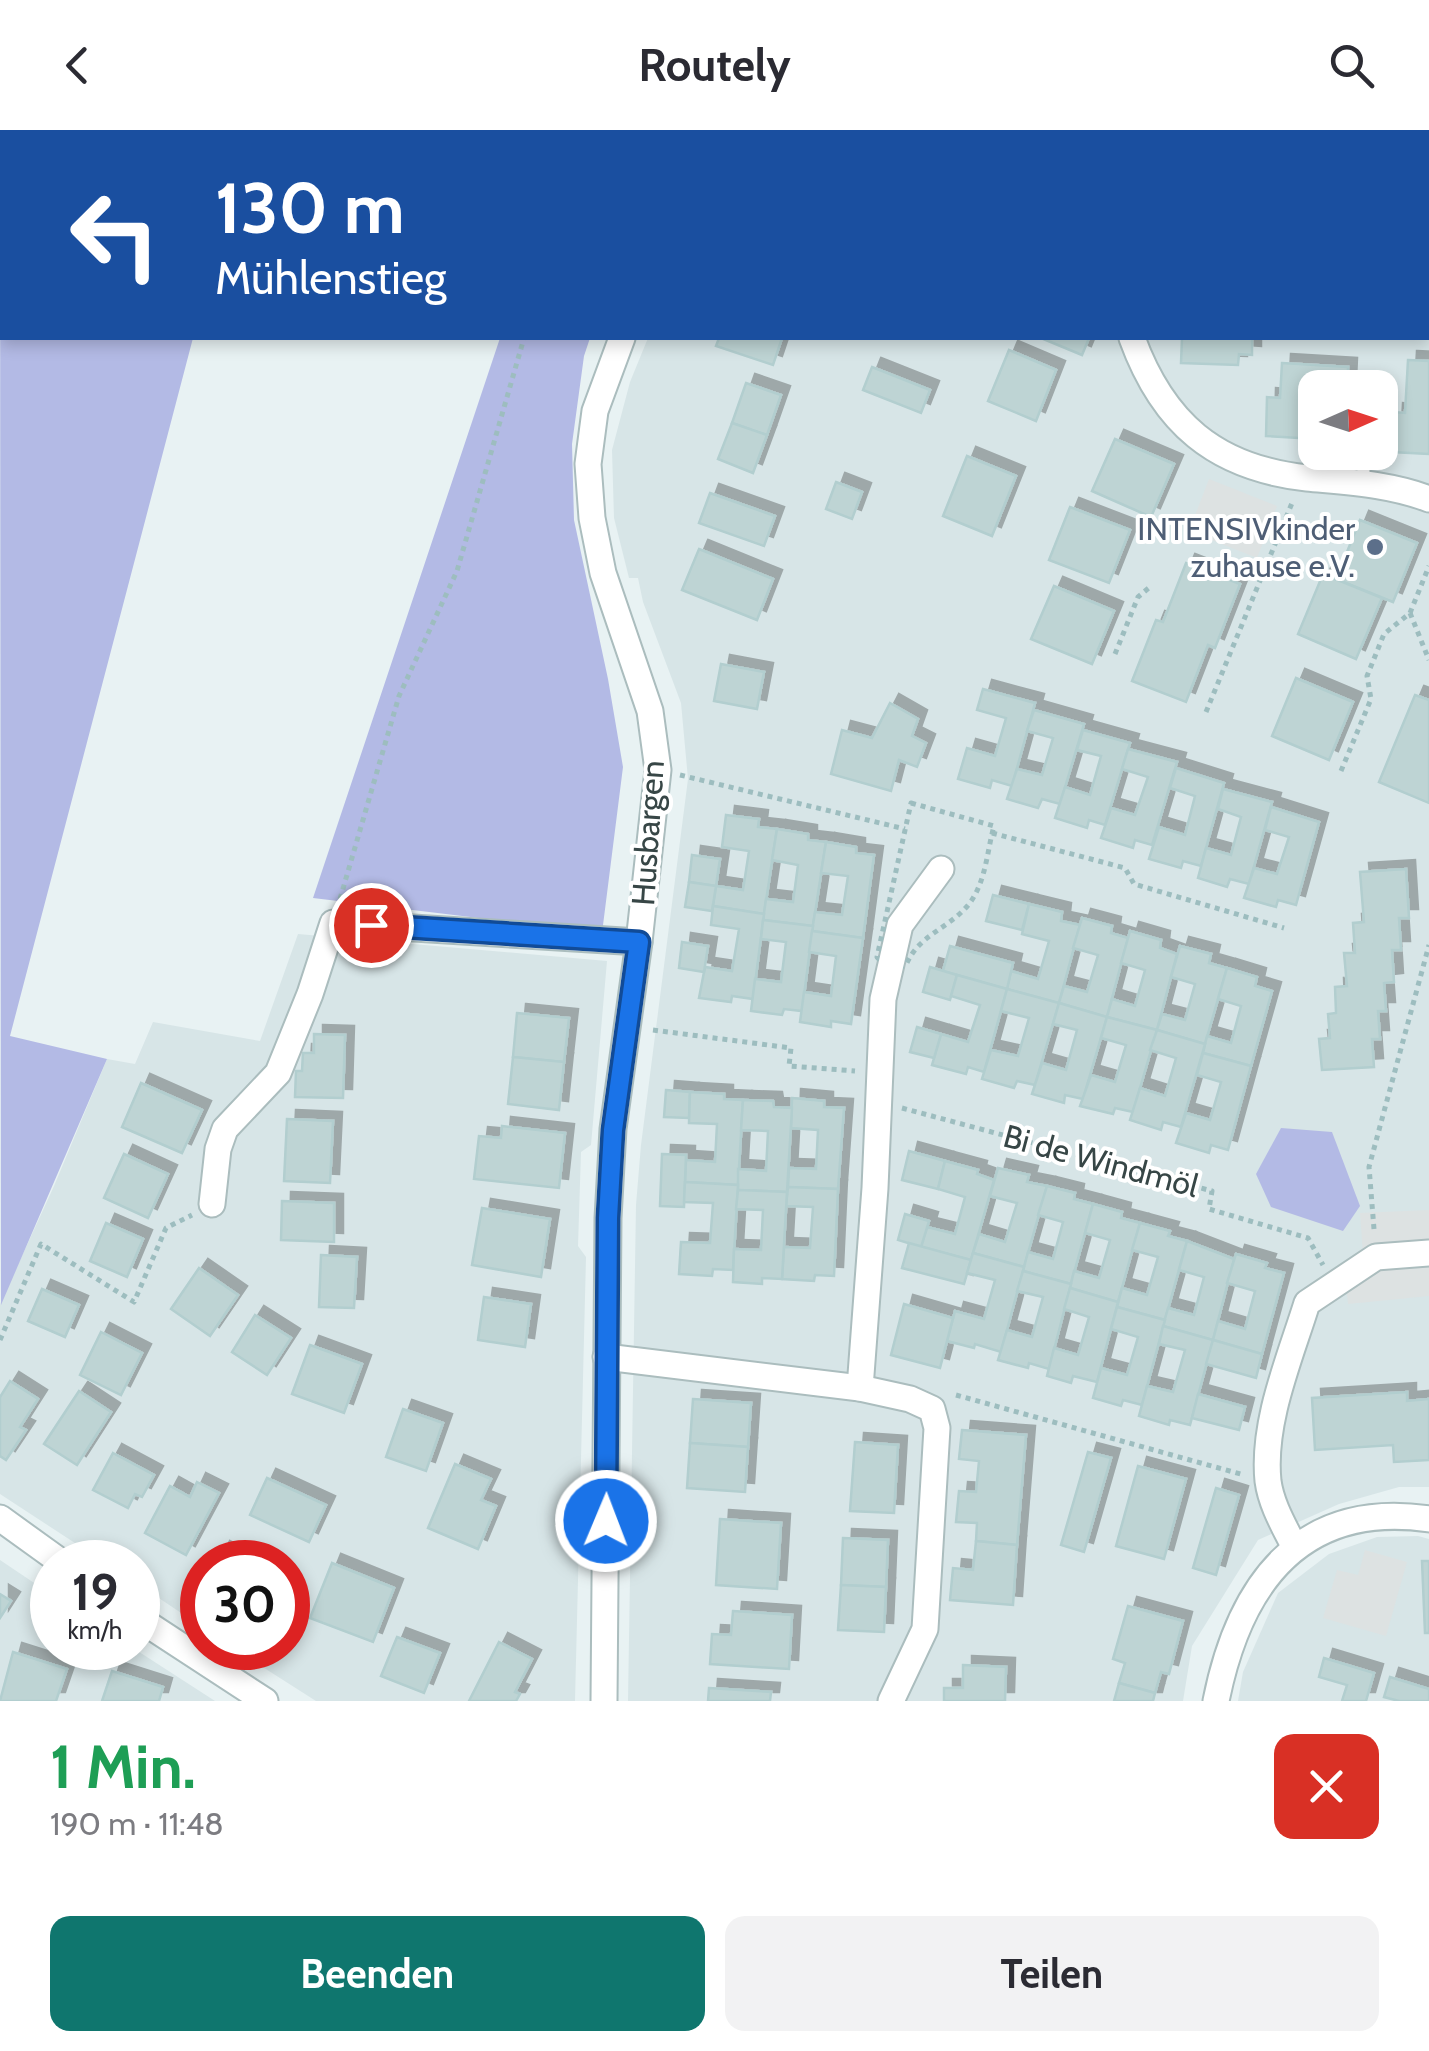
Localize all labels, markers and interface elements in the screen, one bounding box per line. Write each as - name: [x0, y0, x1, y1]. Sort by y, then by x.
- icon: back: [50, 38, 105, 93]
- text: Routely: [638, 38, 791, 92]
- icon: search: [1324, 38, 1379, 93]
- text: 130 m: [215, 165, 405, 251]
- icon: left: [50, 170, 180, 300]
- text: Mühlenstieg: [215, 251, 446, 305]
- north arrow: [1298, 370, 1398, 470]
- map controls: [1298, 370, 1398, 470]
- place label: INTENSIVkinder zuhause e.V.: [1137, 509, 1356, 585]
- marker: INTENSIVkinder zuhause e.V.: [1364, 536, 1386, 558]
- street label: Husbargen: [623, 759, 672, 907]
- pin: [329, 883, 414, 968]
- icon: arrive: [344, 898, 399, 953]
- street label: Bi de Windmöl: [999, 1116, 1203, 1205]
- position arrow: [554, 1469, 658, 1573]
- speed limit sign: 30: [180, 1540, 310, 1670]
- text: 19: [72, 1562, 118, 1623]
- text: km/h: [68, 1615, 122, 1645]
- text: 1 Min.: [50, 1730, 196, 1803]
- button: close: [1274, 1734, 1379, 1839]
- text: 190 m · 11:48: [50, 1804, 224, 1843]
- button: Beenden: [50, 1916, 705, 2031]
- button: Teilen: [725, 1916, 1379, 2031]

